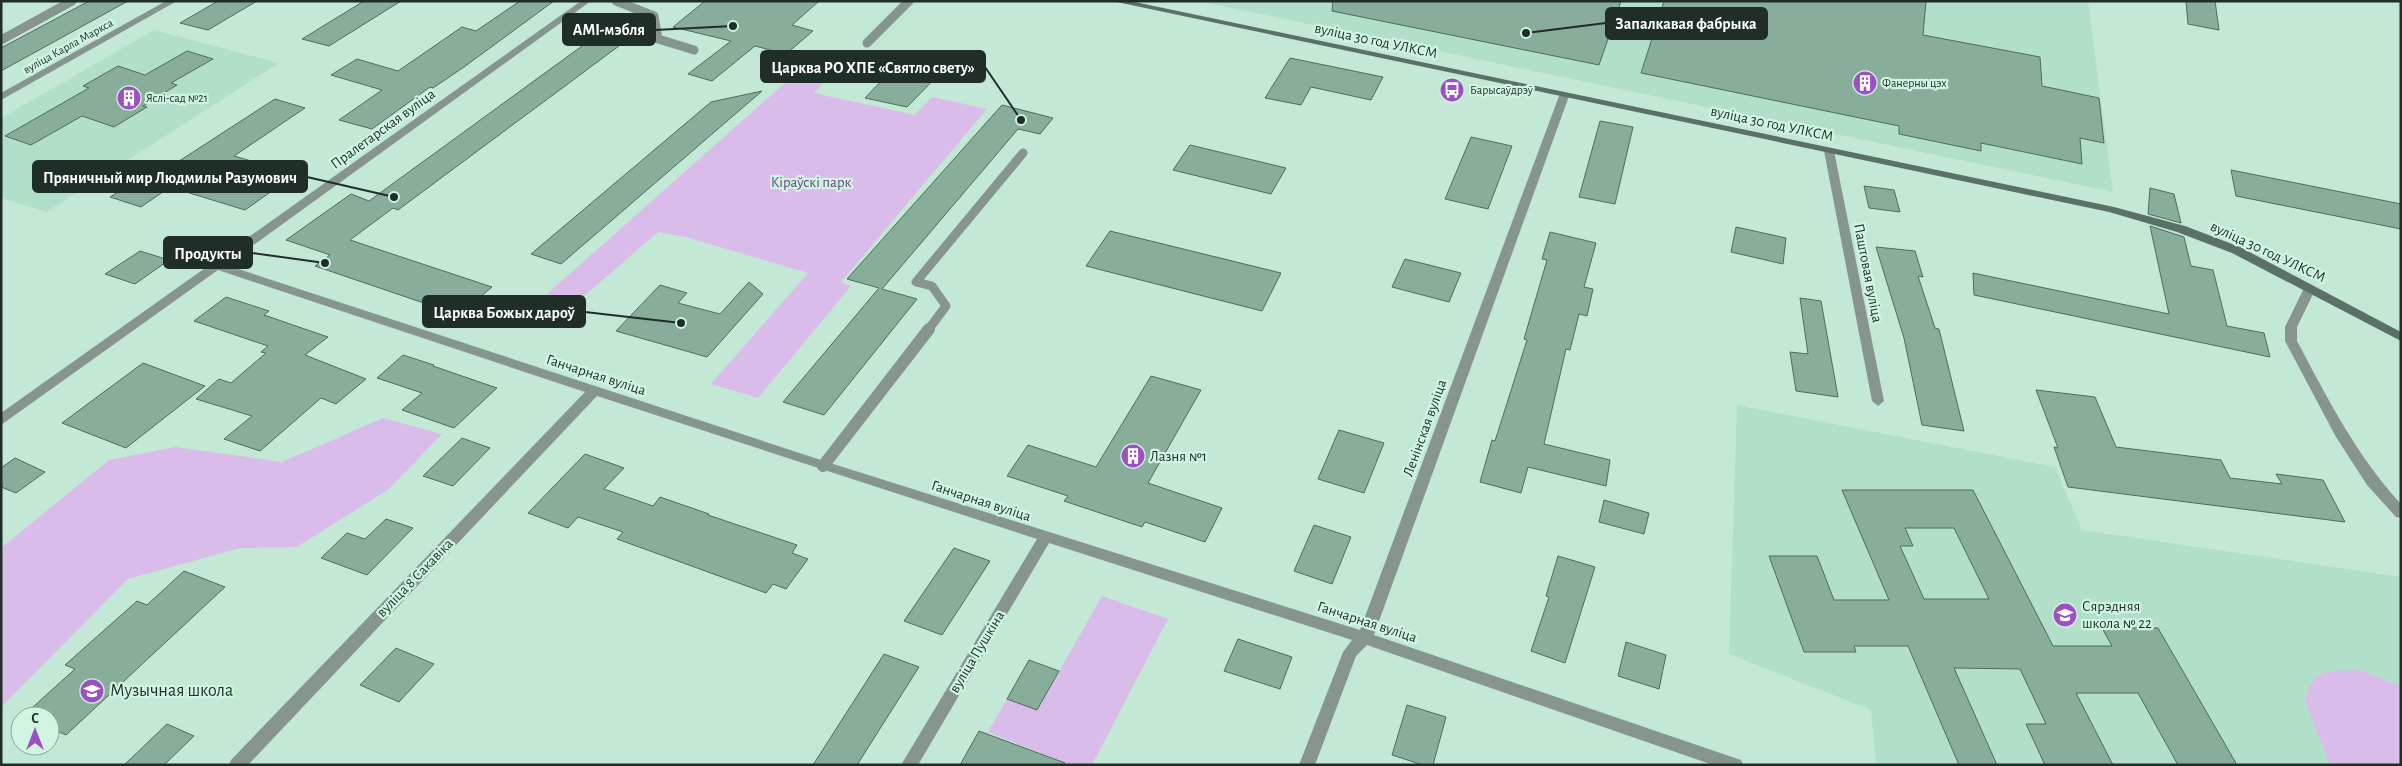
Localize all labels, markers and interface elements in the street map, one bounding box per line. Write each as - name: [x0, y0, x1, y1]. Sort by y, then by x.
- callout: Запалкавая фабрыка: [1606, 8, 1767, 39]
- callout: AMI-мэбля: [563, 14, 655, 45]
- street label: вуліца Карла Маркса: [21, 16, 116, 77]
- text: Запалкавая фабрыка: [1615, 16, 1757, 32]
- street label: вуліца 30 год УЛКСМ: [1313, 21, 1439, 61]
- text: AMI-мэбля: [573, 22, 645, 38]
- callout: Царква РО ХПЕ «Святло свету»: [761, 51, 985, 82]
- text: Царква РО ХПЕ «Святло свету»: [771, 60, 975, 77]
- building icon: Фанерны цэх: [1852, 70, 1878, 96]
- bus stop icon: Барысаўдрэў: [1439, 77, 1465, 103]
- place label: Фанерны цэх: [1882, 77, 1947, 89]
- place label: Барысаўдрэў: [1470, 84, 1533, 97]
- building icon: Яслі-сад №21: [116, 85, 142, 111]
- street label: Пралетарская вуліца: [328, 86, 438, 172]
- place label: Яслі-сад №21: [146, 92, 208, 104]
- street label: вуліца 30 год УЛКСМ: [1709, 104, 1835, 144]
- callout: Пряничный мир Людмилы Разумович: [33, 161, 307, 192]
- text: Пряничный мир Людмилы Разумович: [43, 170, 297, 187]
- park label: Кіраўскі парк: [771, 175, 851, 190]
- street label: вуліца 30 год УЛКСМ: [2208, 219, 2328, 285]
- street label: Паштовая вуліца: [1851, 222, 1885, 324]
- callout: Продукты: [164, 237, 252, 268]
- text: Продукты: [174, 246, 242, 263]
- callout: Царква Божых дароў: [423, 296, 585, 327]
- text: Царква Божых дароў: [433, 305, 576, 322]
- street label: Ганчарная вуліца: [544, 352, 648, 398]
- street label: Ленінская вуліца: [1401, 377, 1450, 478]
- building icon: Лазня №1: [1120, 443, 1146, 469]
- place label: Лазня №1: [1150, 449, 1207, 464]
- street label: Ганчарная вуліца: [929, 478, 1033, 524]
- street label: вуліца 8 Сакавіка: [374, 536, 456, 620]
- street label: Ганчарная вуліца: [1315, 599, 1419, 645]
- place label: Сярэдняя школа № 22: [2082, 599, 2152, 631]
- school or university icon: Сярэдняя школа № 22: [2052, 602, 2078, 628]
- street label: вуліца Пушкіна: [947, 608, 1007, 695]
- school or university icon: Музычная школа: [79, 678, 105, 704]
- place label: Музычная школа: [110, 682, 233, 700]
- north arrow: [10, 706, 60, 756]
- text: С: [31, 712, 39, 726]

